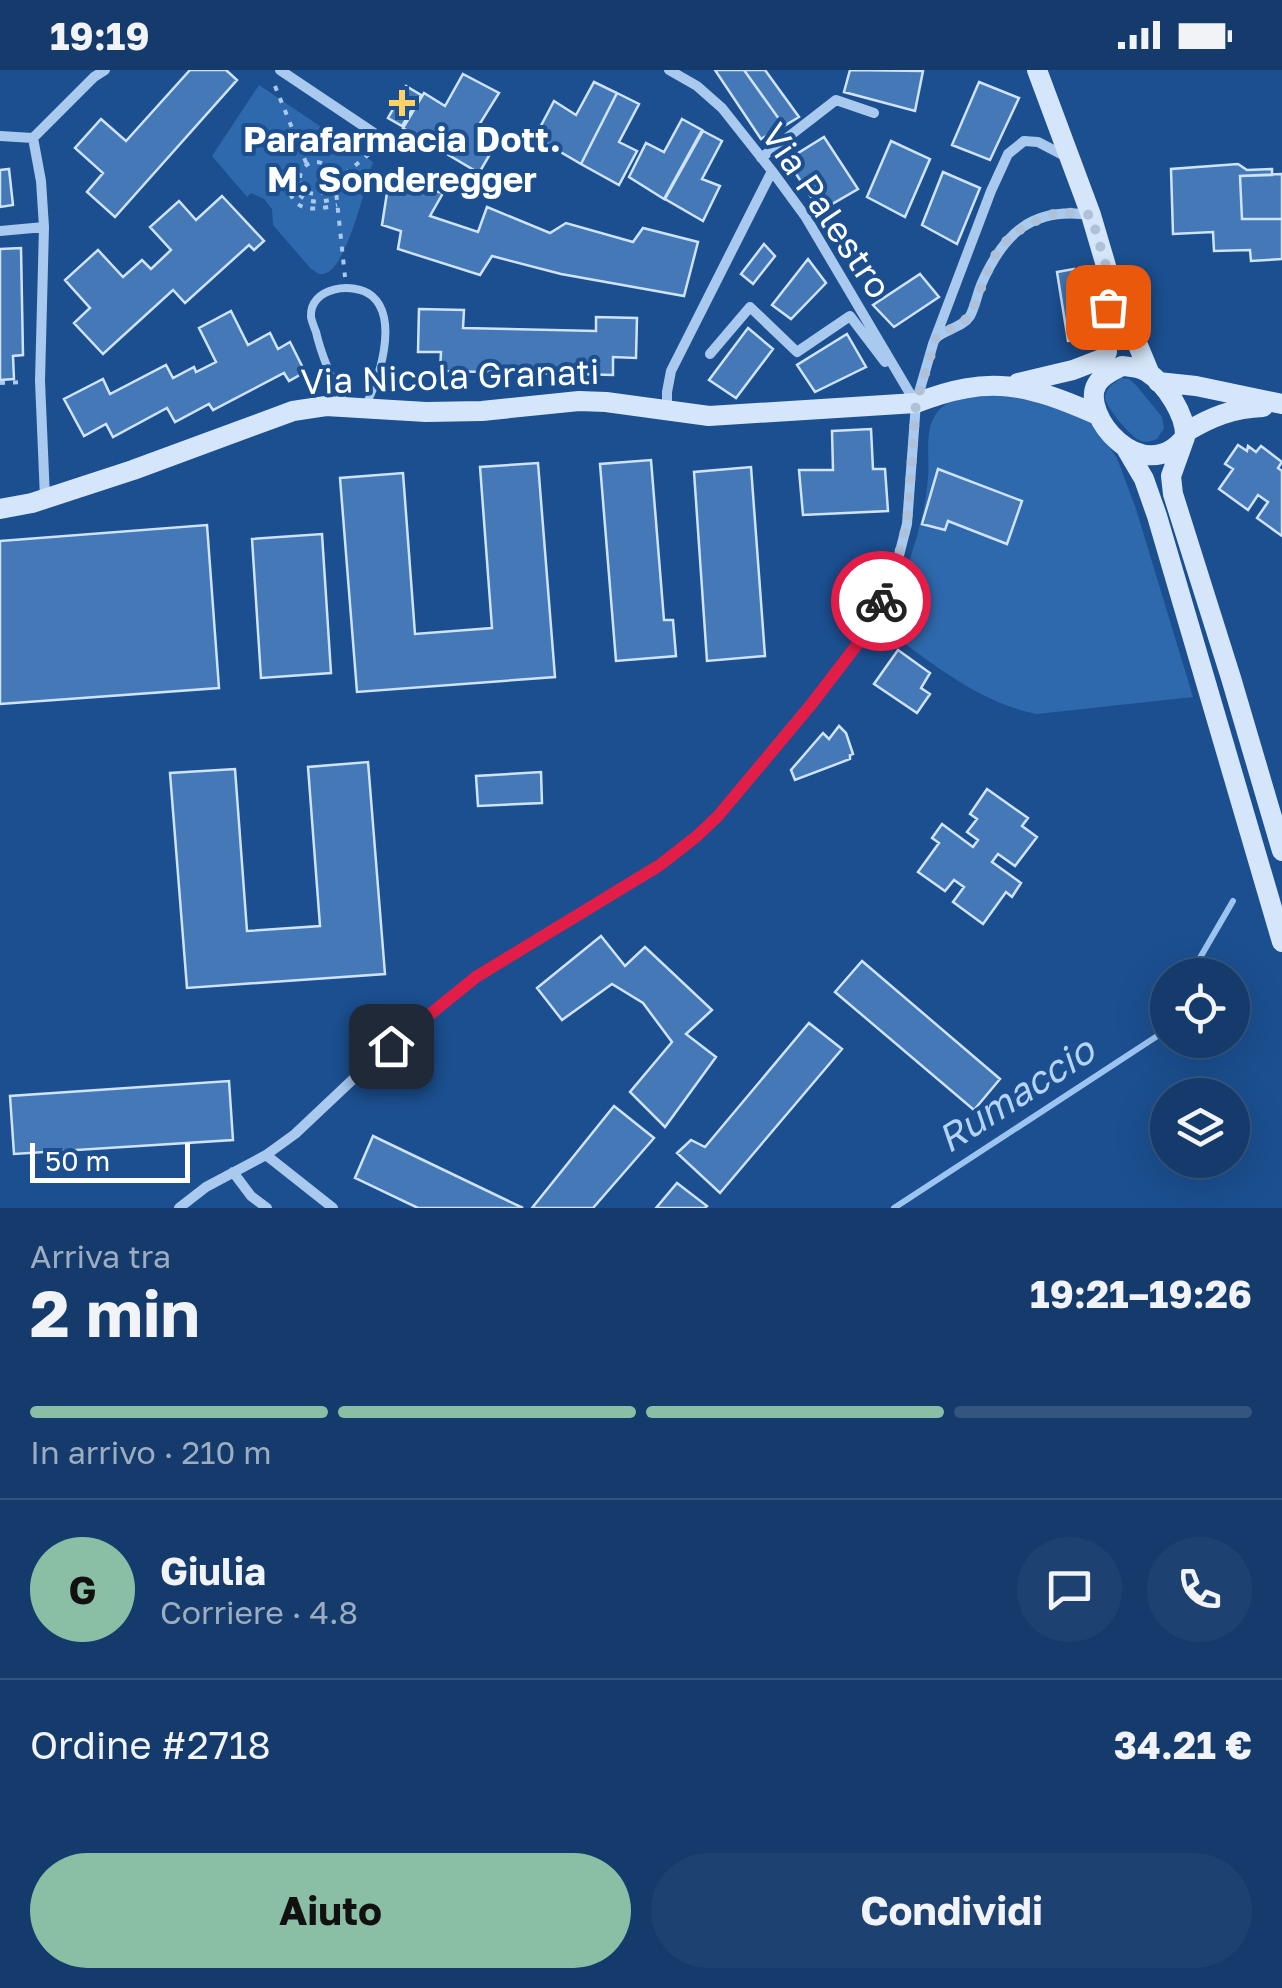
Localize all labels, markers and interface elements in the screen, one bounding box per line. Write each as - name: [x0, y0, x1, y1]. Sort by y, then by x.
- text: 19:19: [50, 13, 150, 58]
- marker: Parafarmacia Dott. M. Sonderegger: [391, 92, 413, 114]
- street label: Via Palestro: [753, 115, 901, 306]
- place label: Parafarmacia Dott. M. Sonderegger: [243, 118, 561, 200]
- pin: [1066, 265, 1151, 350]
- icon: bag: [1081, 280, 1136, 335]
- street label: Via Nicola Granati: [300, 350, 600, 402]
- courier: [831, 551, 931, 651]
- icon: bike: [854, 574, 909, 629]
- map controls: [1150, 958, 1250, 1178]
- button: locate: [1150, 958, 1250, 1058]
- pin: [349, 1004, 434, 1089]
- icon: home: [364, 1019, 419, 1074]
- water label: Rumaccio: [928, 1025, 1104, 1161]
- button: layers: [1150, 1078, 1250, 1178]
- scale bar: [30, 1138, 190, 1182]
- text: 50 m: [45, 1144, 110, 1177]
- text: Arriva tra: [30, 1237, 171, 1275]
- text: 19:21–19:26: [1030, 1271, 1252, 1316]
- text: 2 min: [30, 1273, 200, 1351]
- text: In arrivo · 210 m: [30, 1433, 272, 1471]
- button: chat: [1017, 1537, 1122, 1642]
- button: phone: [1147, 1537, 1252, 1642]
- text: Giulia: [160, 1548, 266, 1593]
- text: G: [69, 1567, 96, 1612]
- text: Corriere · 4.8: [160, 1593, 358, 1631]
- text: Ordine #2718: [30, 1722, 271, 1767]
- text: 34.21 €: [1114, 1722, 1252, 1767]
- button: Aiuto: [30, 1853, 631, 1968]
- button: Condividi: [651, 1853, 1252, 1968]

